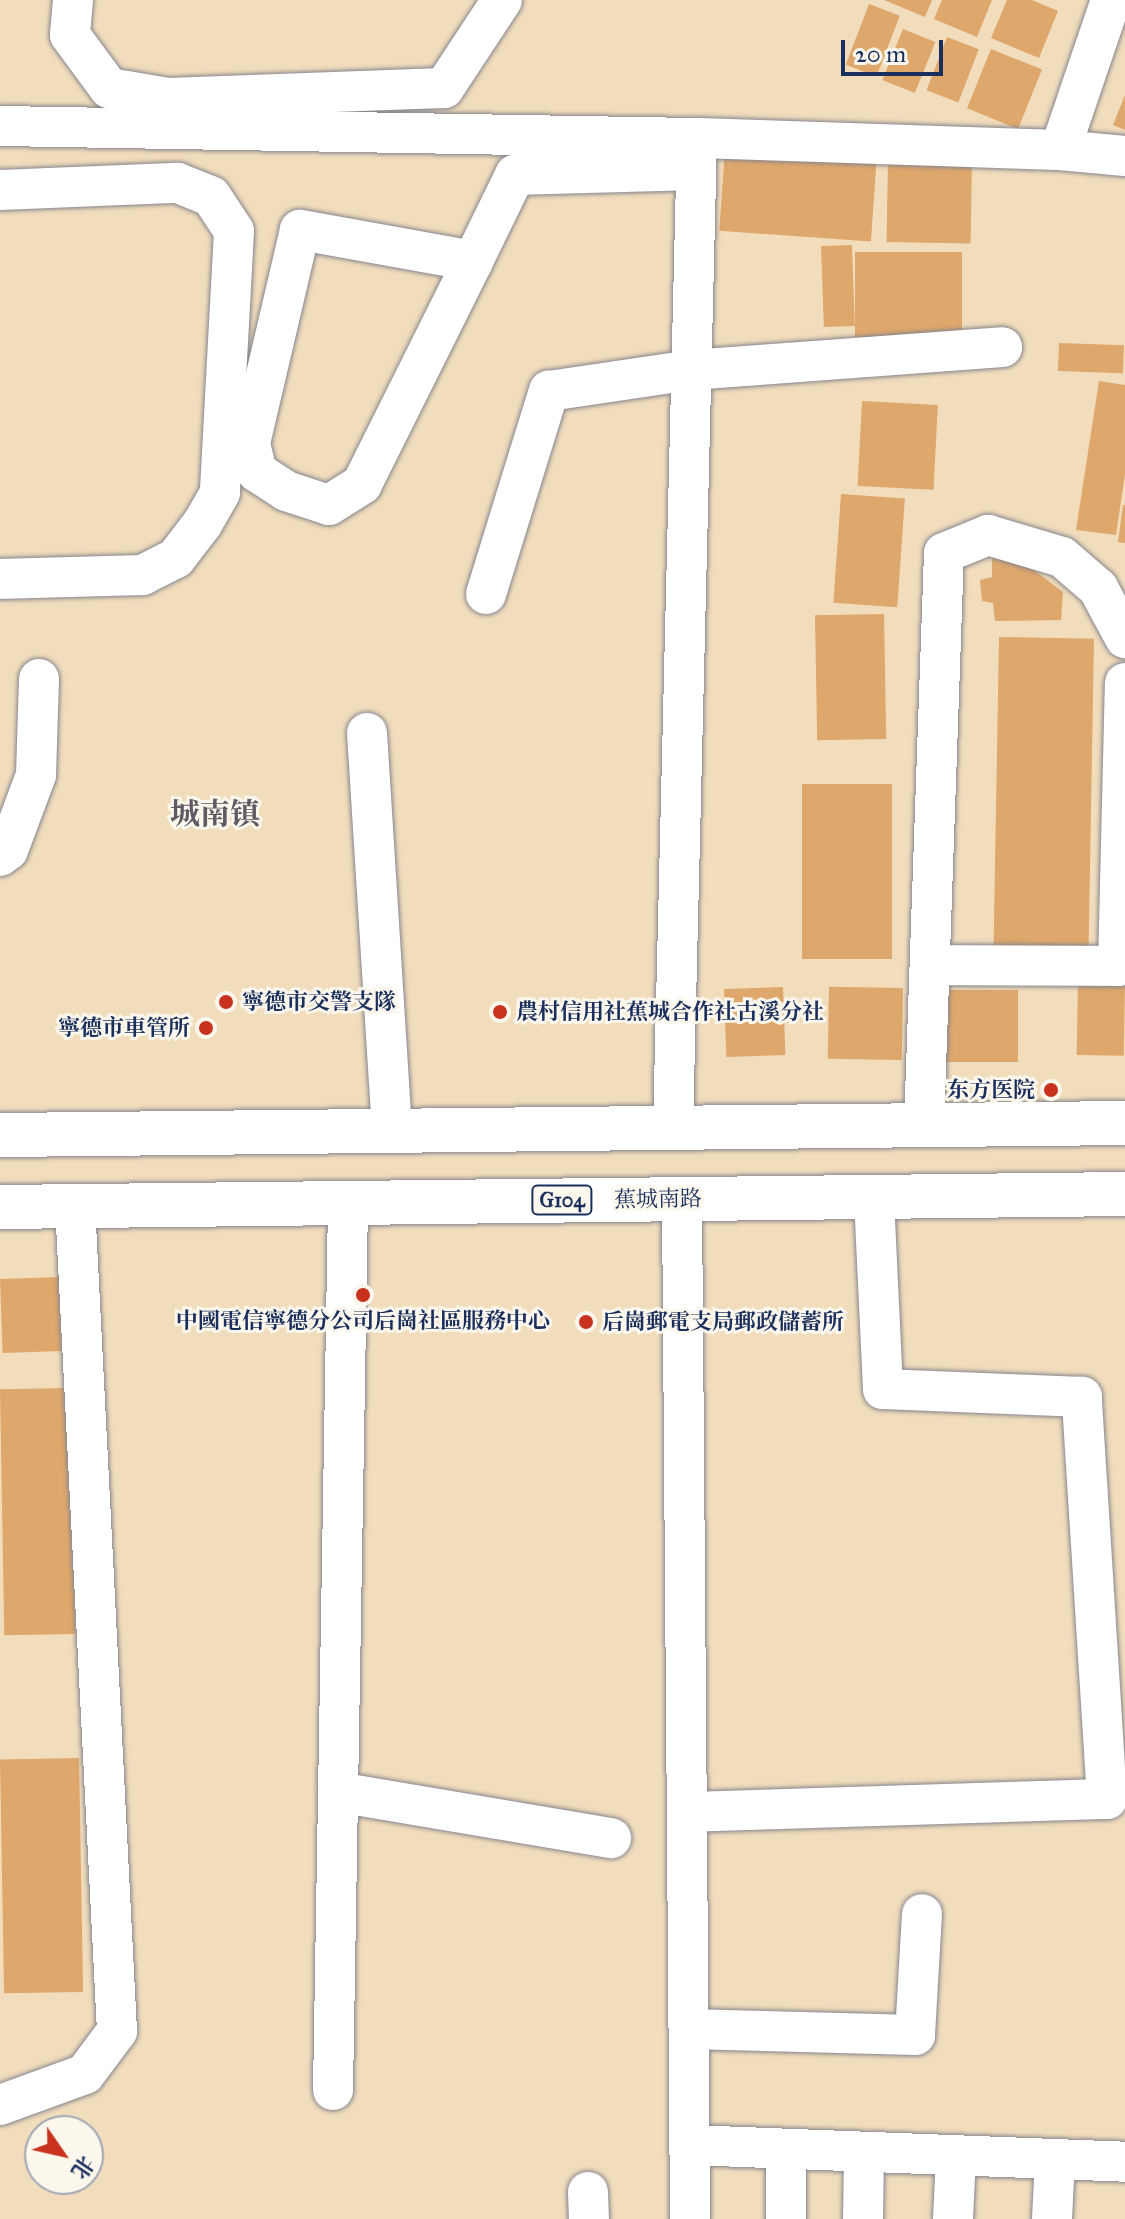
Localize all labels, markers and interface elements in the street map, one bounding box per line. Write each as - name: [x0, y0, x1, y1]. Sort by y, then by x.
- scale bar: [845, 24, 947, 74]
- text: 20 m: [855, 39, 906, 69]
- district label: 城南镇: [170, 796, 260, 832]
- place label: 寧德市交警支隊: [242, 989, 396, 1015]
- marker: 寧德市交警支隊: [217, 993, 235, 1011]
- place label: 農村信用社蕉城合作社古溪分社: [516, 999, 824, 1025]
- marker: 農村信用社蕉城合作社古溪分社: [491, 1003, 509, 1021]
- place label: 寧德市車管所: [58, 1015, 190, 1041]
- marker: 寧德市車管所: [197, 1019, 215, 1037]
- place label: 东方医院: [947, 1077, 1035, 1103]
- marker: 东方医院: [1042, 1081, 1060, 1099]
- road number: G104: [530, 1184, 594, 1216]
- street label: 蕉城南路: [614, 1185, 702, 1213]
- marker: 中國電信寧德分公司后崗社區服務中心: [354, 1286, 372, 1304]
- place label: 中國電信寧德分公司后崗社區服務中心: [176, 1308, 550, 1334]
- place label: 后崗郵電支局郵政儲蓄所: [602, 1309, 844, 1335]
- marker: 后崗郵電支局郵政儲蓄所: [577, 1313, 595, 1331]
- north arrow: [24, 2115, 104, 2195]
- text: 北: [65, 2151, 100, 2184]

